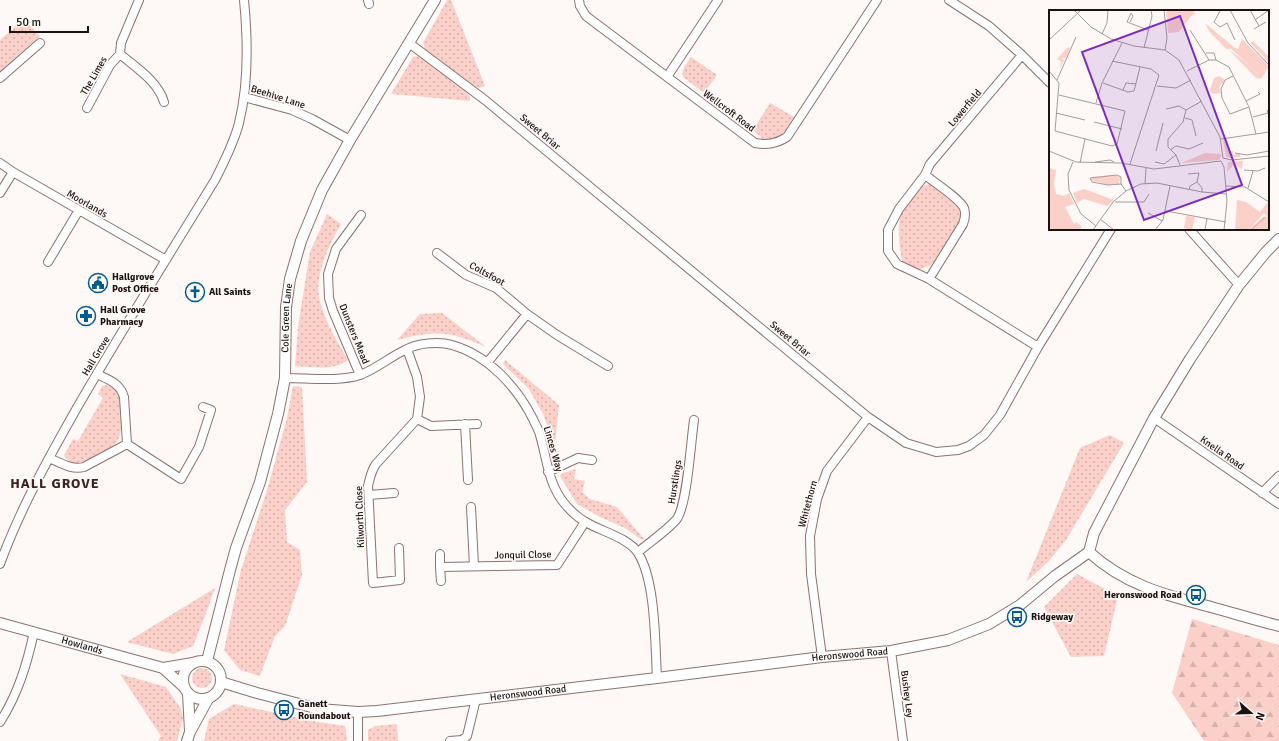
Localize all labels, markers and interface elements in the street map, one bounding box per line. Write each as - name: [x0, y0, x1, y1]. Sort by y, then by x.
- scale bar: [10, 8, 88, 34]
- inset map: [1049, 10, 1269, 230]
- text: 50 m: [16, 15, 41, 30]
- street label: The Limes: [78, 54, 110, 97]
- street label: Beehive Lane: [249, 83, 307, 111]
- street label: Wellcroft Road: [701, 87, 757, 135]
- street label: Lowerfield: [946, 87, 984, 129]
- street label: Sweet Briar: [517, 112, 563, 153]
- street label: Moorlands: [64, 187, 110, 221]
- street label: Coltsfoot: [467, 259, 507, 289]
- place label: Hallgrove Post Office: [112, 271, 159, 295]
- public building icon: Hallgrove Post Office: [87, 272, 109, 294]
- church icon: All Saints: [184, 281, 206, 303]
- street label: Cole Green Lane: [279, 283, 295, 353]
- place label: All Saints: [209, 286, 252, 298]
- street label: Dunsters Mead: [336, 302, 372, 366]
- place label: Hall Grove Pharmacy: [100, 304, 146, 328]
- pharmacy icon: Hall Grove Pharmacy: [75, 305, 97, 327]
- street label: Sweet Briar: [767, 319, 813, 360]
- street label: Hall Grove: [79, 334, 113, 378]
- street label: Linces Way: [541, 425, 565, 474]
- street label: Knella Road: [1198, 433, 1246, 473]
- street label: Hurstlings: [666, 458, 685, 505]
- district label: HALL GROVE: [10, 475, 100, 492]
- street label: Whitethorn: [796, 479, 820, 529]
- street label: Kilworth Close: [353, 486, 367, 548]
- street label: Jonquil Close: [494, 549, 552, 561]
- bus stop icon: Heronswood Road: [1185, 584, 1207, 606]
- place label: Heronswood Road: [1104, 589, 1183, 601]
- bus stop icon: Ridgeway: [1006, 606, 1028, 628]
- place label: Ridgeway: [1031, 611, 1073, 623]
- street label: Howlands: [60, 634, 105, 657]
- street label: Heronswood Road: [811, 645, 889, 664]
- street label: Bushey Ley: [898, 670, 916, 719]
- street label: Heronswood Road: [489, 683, 567, 704]
- north arrow: [1231, 693, 1271, 733]
- place label: Ganett Roundabout: [298, 698, 351, 722]
- bus stop icon: Ganett Roundabout: [273, 699, 295, 721]
- text: N: [1253, 710, 1267, 722]

